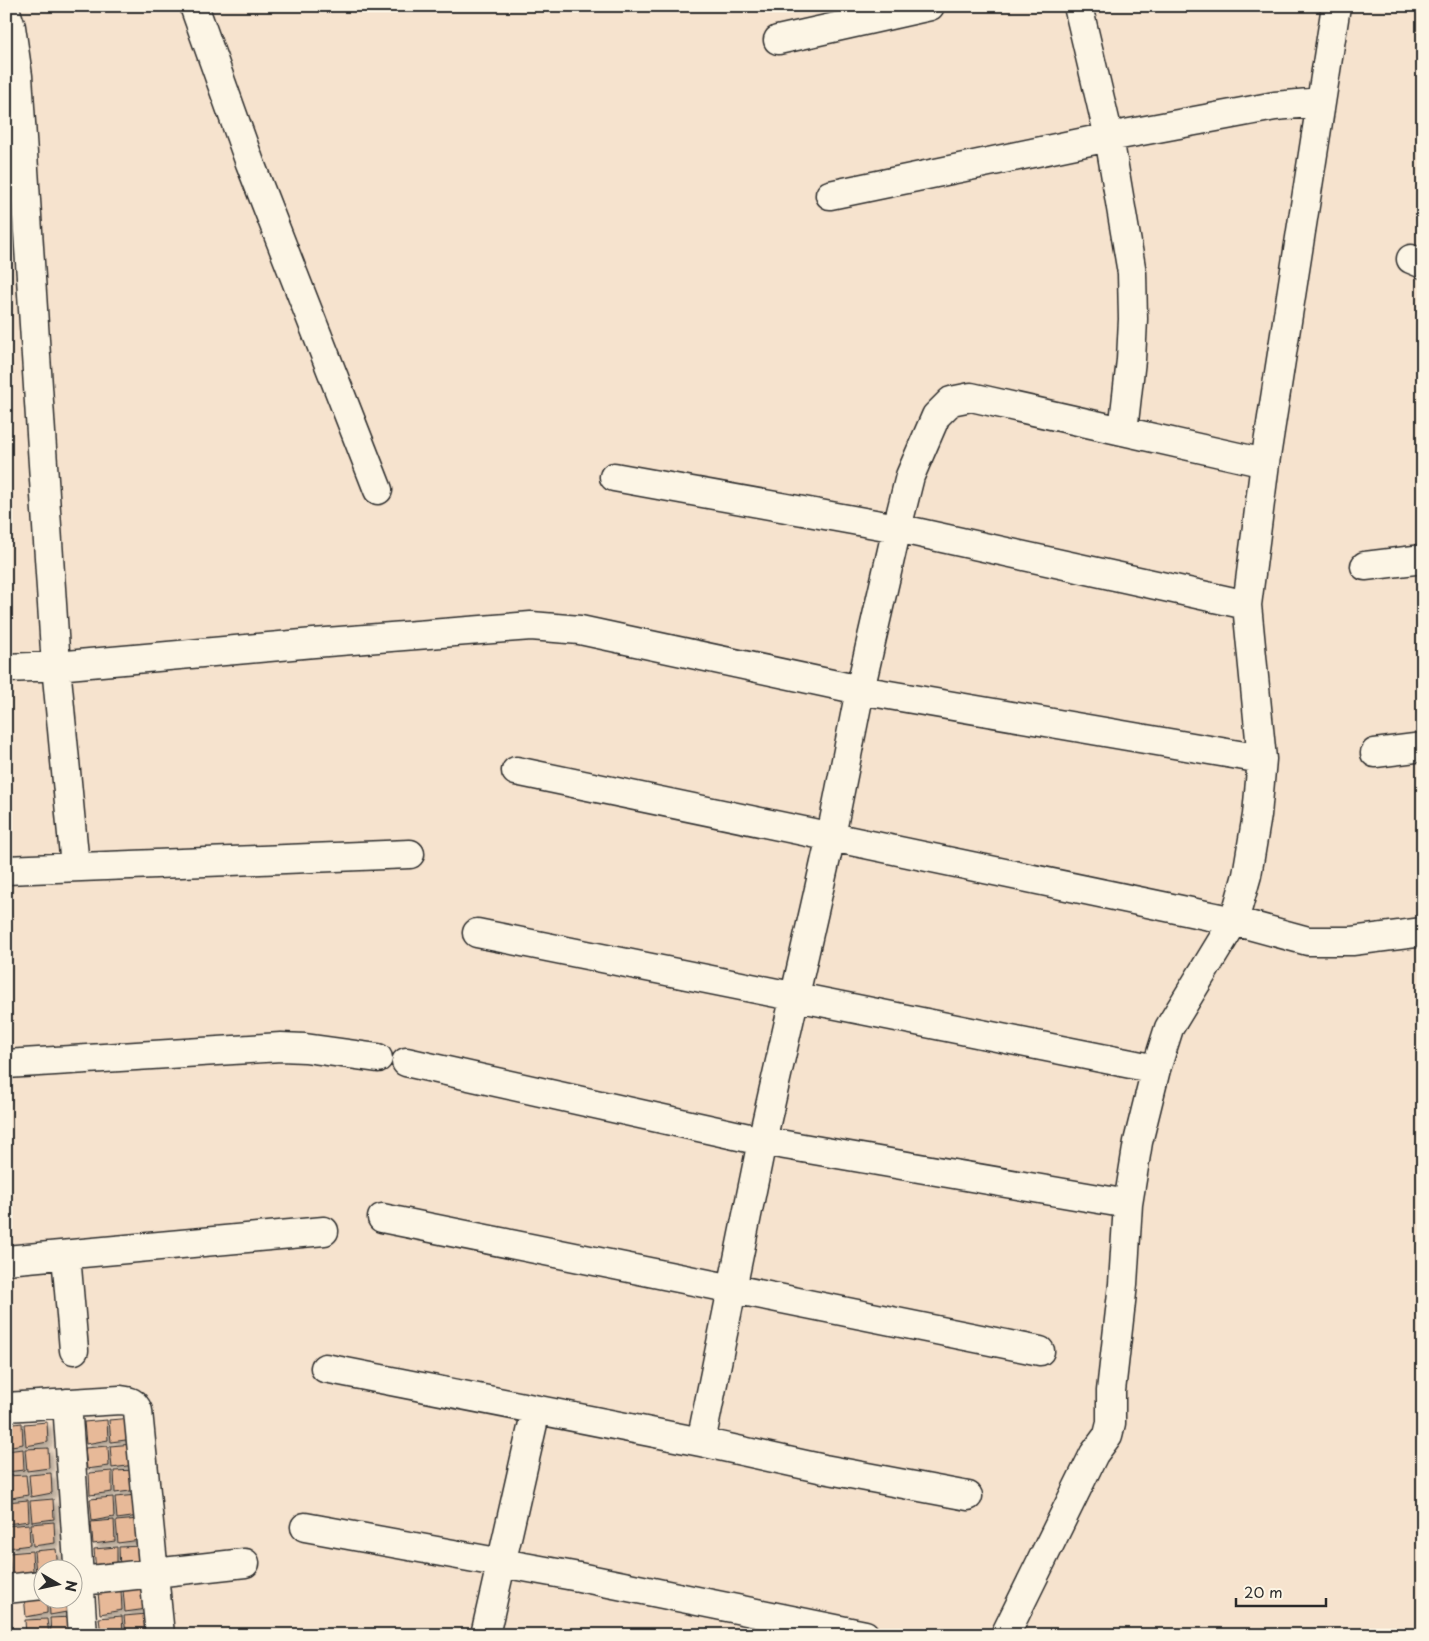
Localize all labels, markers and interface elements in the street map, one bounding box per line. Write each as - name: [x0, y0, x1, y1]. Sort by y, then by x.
- north arrow: [32, 1558, 82, 1608]
- scale bar: [1236, 1576, 1326, 1608]
- text: N: [60, 1579, 83, 1593]
- text: 20 m: [1244, 1580, 1283, 1603]

